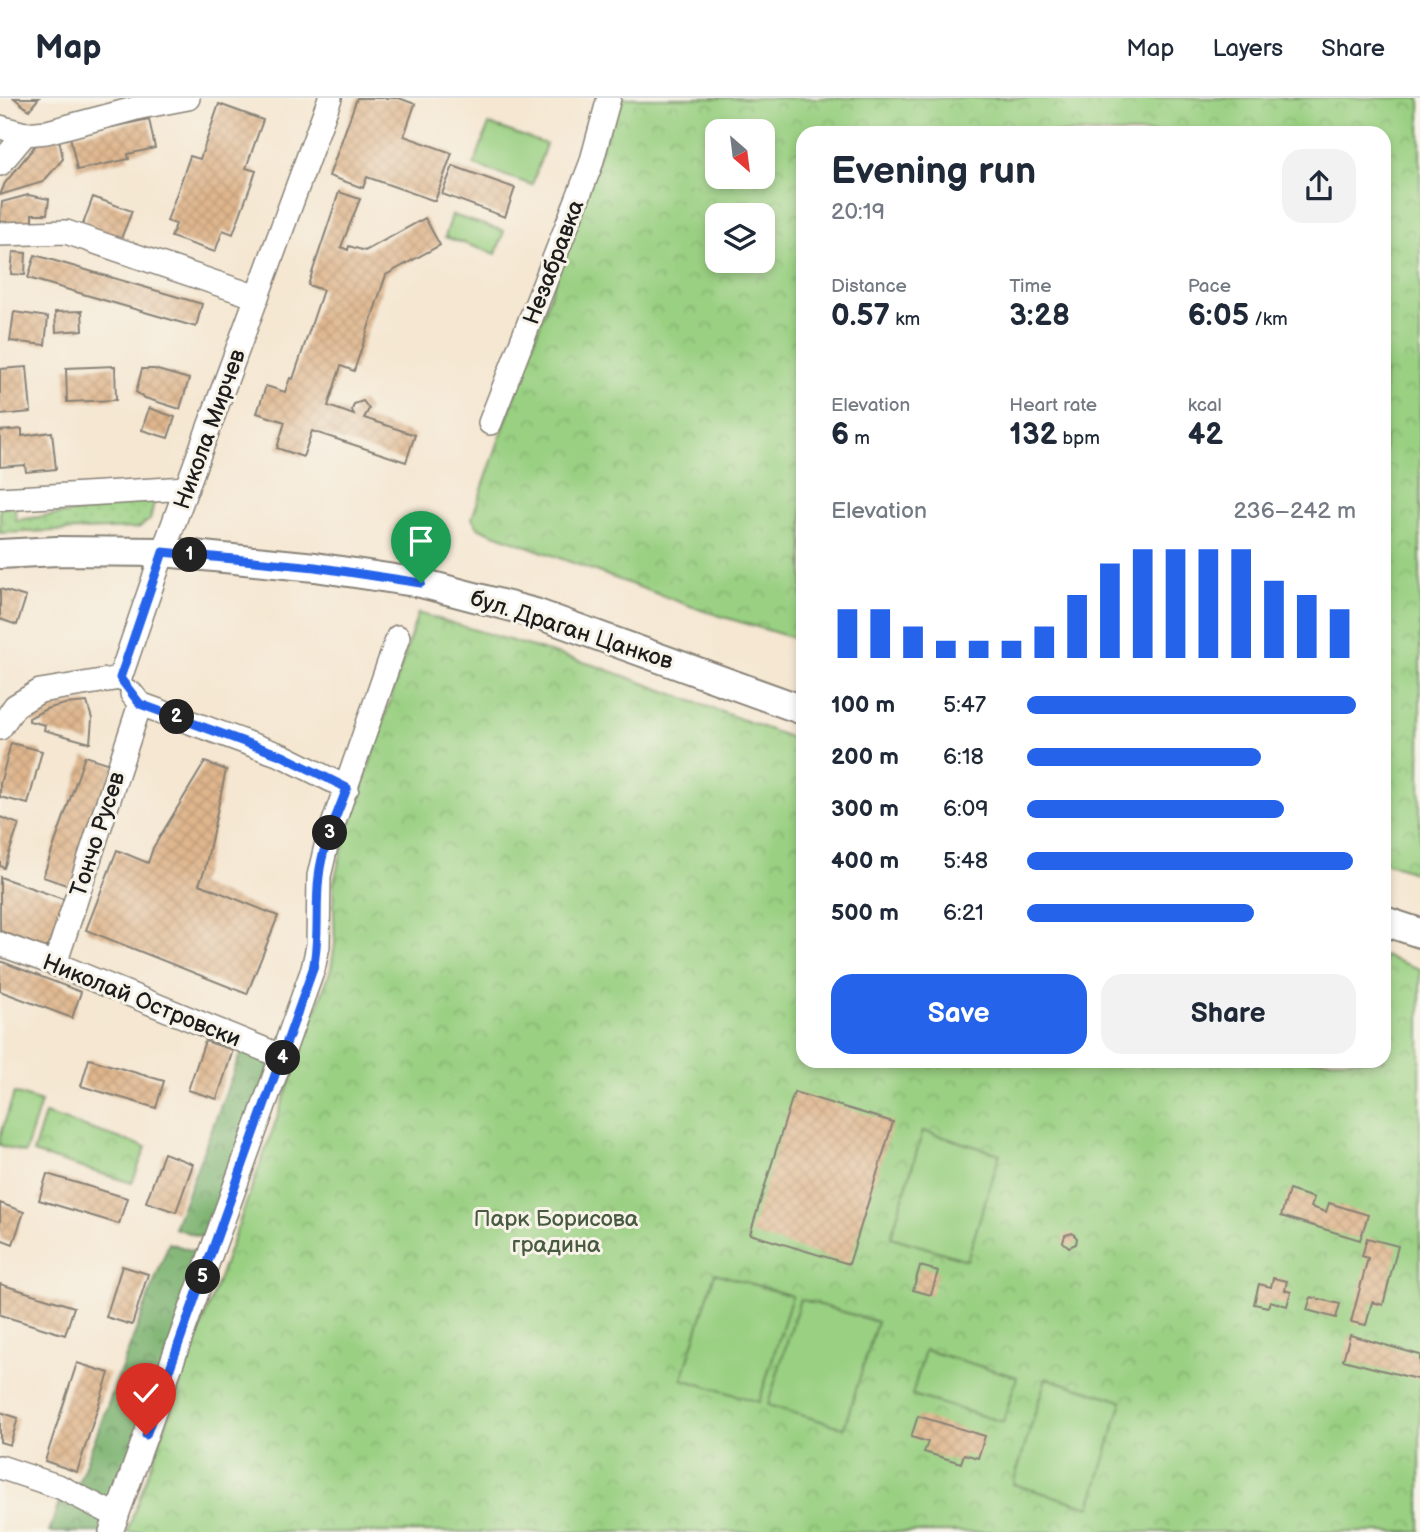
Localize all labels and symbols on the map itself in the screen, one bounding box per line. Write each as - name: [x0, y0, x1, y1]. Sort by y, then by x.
- north arrow: [705, 119, 775, 189]
- street label: Незабравка: [517, 196, 591, 329]
- street label: Никола Мирчев: [168, 346, 252, 513]
- pin: [391, 511, 451, 583]
- pin: 1: [172, 538, 208, 573]
- street label: бул. Драган Цанков: [467, 584, 676, 676]
- pin: 2: [160, 700, 194, 734]
- street label: Тончо Русев: [65, 768, 131, 900]
- pin: 3: [312, 816, 348, 850]
- street label: Николай Островски: [38, 948, 245, 1054]
- pin: 4: [266, 1040, 300, 1076]
- park label: Парк Борисова градина: [474, 1205, 639, 1259]
- pin: 5: [186, 1260, 220, 1294]
- pin: [116, 1363, 176, 1435]

